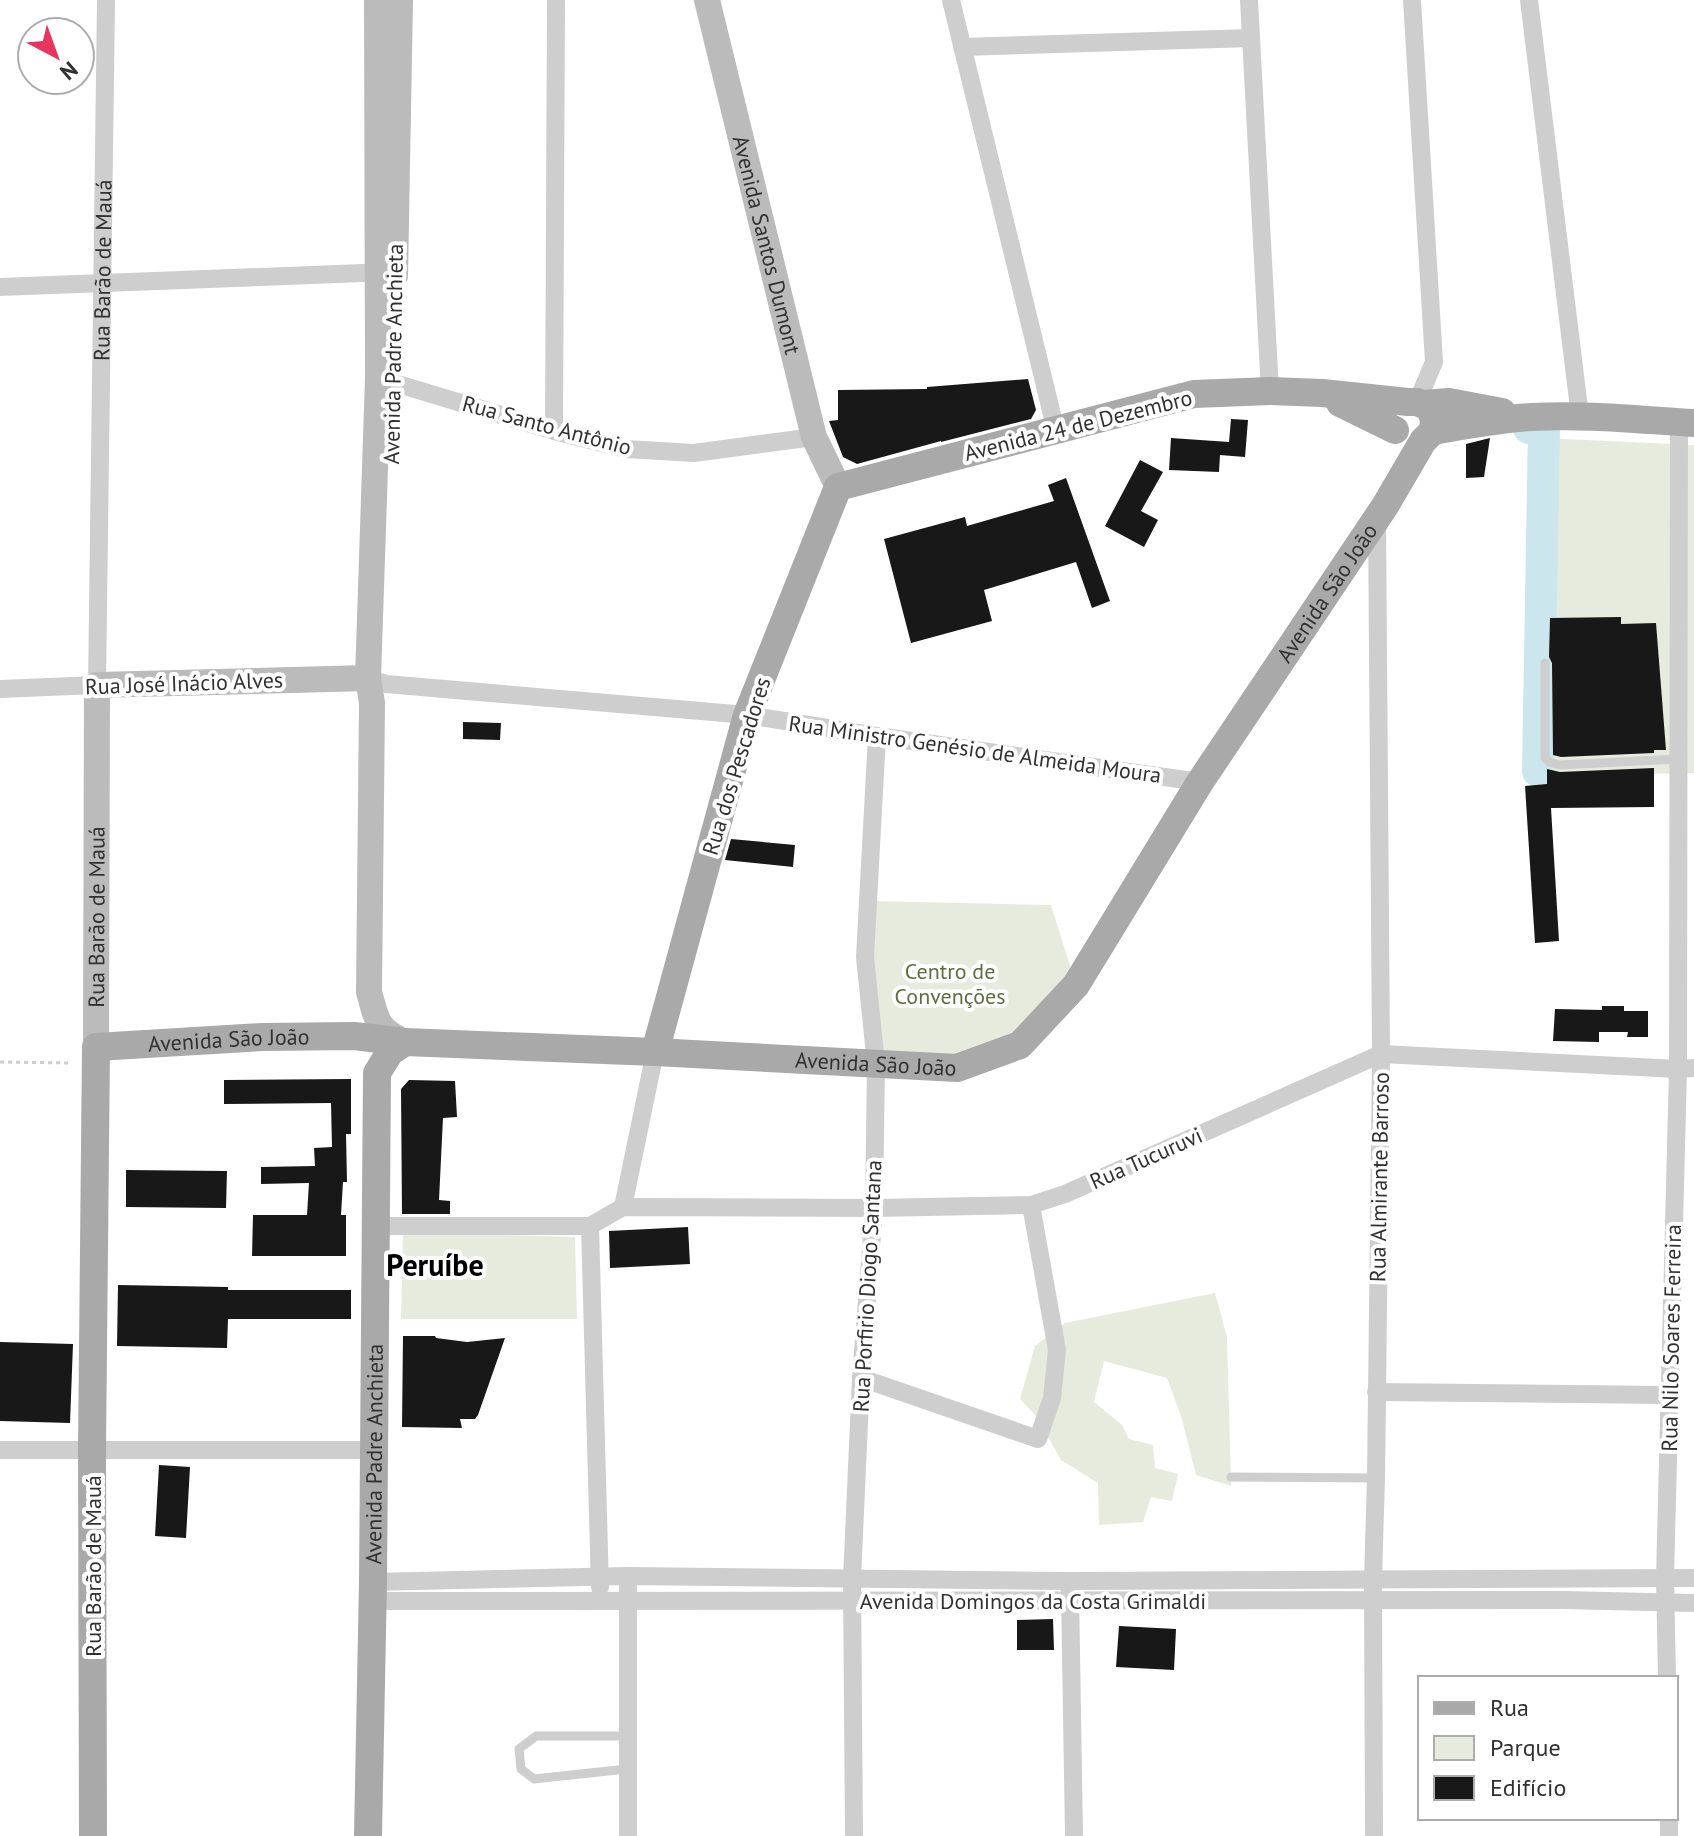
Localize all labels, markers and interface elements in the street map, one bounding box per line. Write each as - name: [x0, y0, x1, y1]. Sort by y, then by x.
- north arrow: [16, 16, 96, 96]
- text: N: [54, 56, 84, 86]
- street label: Avenida Santos Dumont: [727, 132, 807, 358]
- street label: Rua Barão de Mauá: [87, 179, 118, 361]
- street label: Avenida Padre Anchieta: [377, 243, 409, 465]
- street label: Avenida 24 de Dezembro: [961, 383, 1195, 467]
- street label: Rua Santo Antônio: [459, 389, 635, 461]
- street label: Avenida São João: [1270, 518, 1383, 668]
- street label: Rua José Inácio Alves: [84, 666, 284, 700]
- street label: Rua dos Pescadores: [696, 674, 776, 858]
- street label: Rua Ministro Genésio de Almeida Moura: [787, 709, 1163, 789]
- street label: Rua Barão de Mauá: [82, 826, 111, 1008]
- park label: Centro de Convenções: [895, 957, 1005, 1010]
- street label: Avenida São João: [147, 1022, 310, 1058]
- street label: Avenida São João: [794, 1045, 957, 1082]
- street label: Rua Almirante Barroso: [1363, 1072, 1395, 1282]
- street label: Rua Tucuruvi: [1085, 1121, 1207, 1195]
- street label: Rua Porfirio Diogo Santana: [846, 1159, 888, 1413]
- street label: Rua Nilo Soares Ferreira: [1655, 1224, 1687, 1452]
- district label: Peruíbe: [386, 1245, 484, 1284]
- street label: Avenida Padre Anchieta: [359, 1344, 389, 1565]
- street label: Rua Barão de Mauá: [79, 1475, 107, 1657]
- street label: Avenida Domingos da Costa Grimaldi: [860, 1587, 1206, 1615]
- legend: [1418, 1676, 1678, 1820]
- text: Rua: [1490, 1692, 1529, 1723]
- text: Parque: [1490, 1732, 1561, 1763]
- text: Edifício: [1490, 1772, 1566, 1803]

